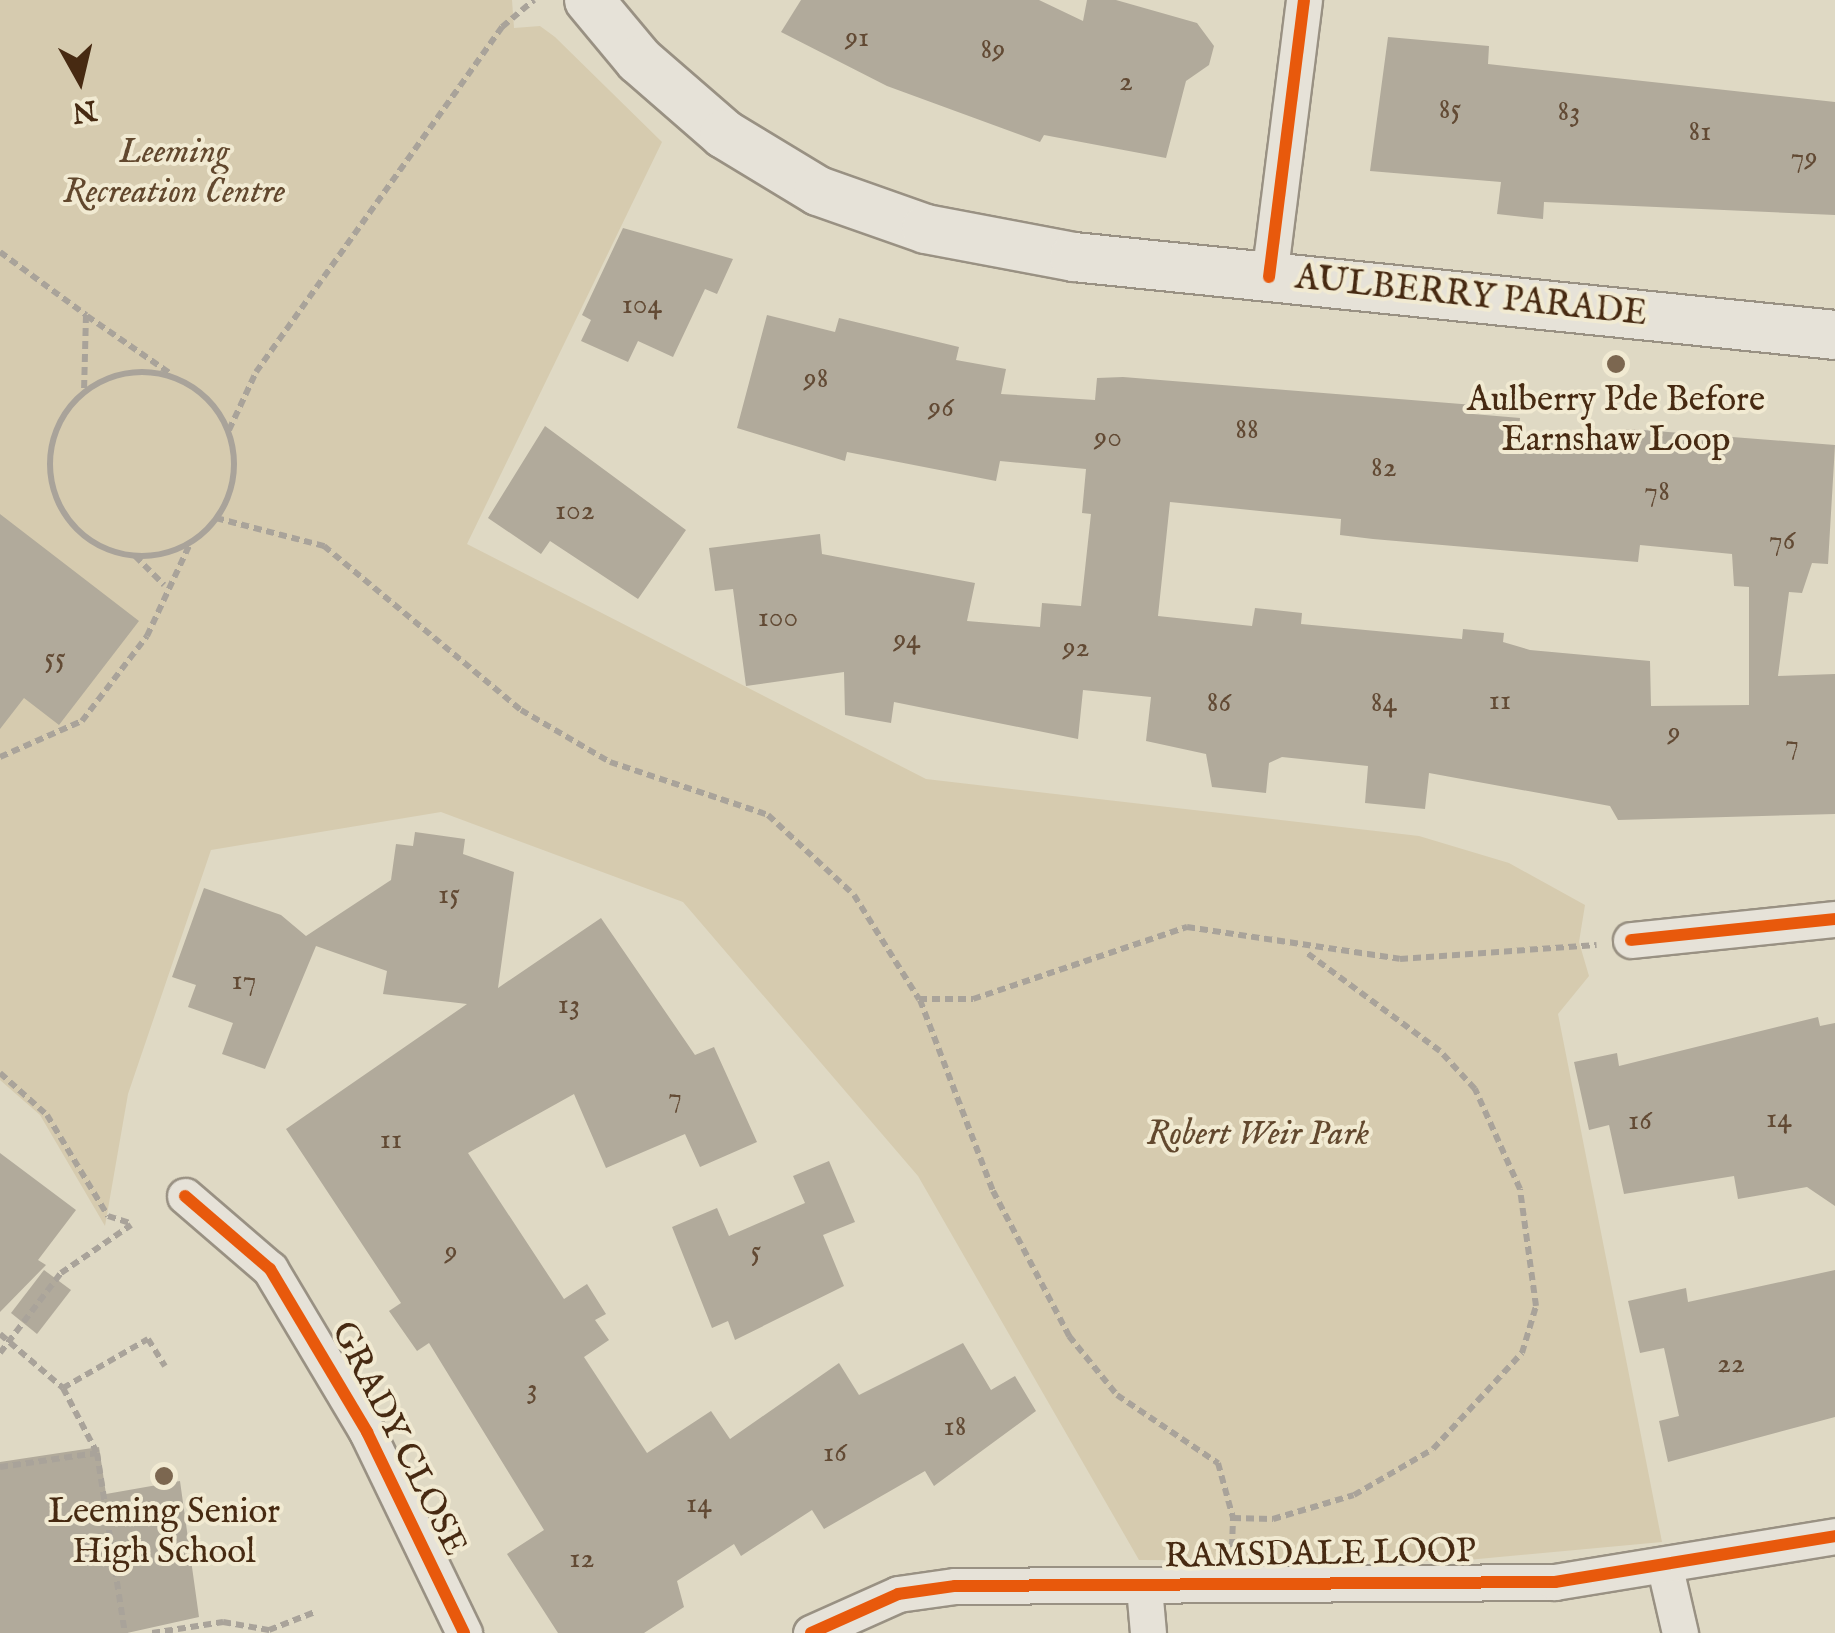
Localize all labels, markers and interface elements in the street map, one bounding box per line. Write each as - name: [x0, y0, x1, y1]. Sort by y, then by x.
- house number: 91: [845, 20, 869, 56]
- north arrow: [30, 30, 130, 130]
- house number: 89: [981, 32, 1005, 68]
- house number: 2: [1119, 64, 1133, 100]
- text: N: [70, 91, 99, 129]
- house number: 85: [1439, 92, 1461, 128]
- house number: 83: [1558, 94, 1580, 130]
- house number: 81: [1689, 114, 1711, 150]
- park label: Leeming Recreation Centre: [63, 132, 285, 214]
- house number: 79: [1790, 140, 1818, 176]
- street label: AULBERRY PARADE: [1293, 258, 1649, 336]
- house number: 104: [622, 287, 662, 323]
- marker: Aulberry Pde Before Earnshaw Loop: [1605, 353, 1627, 375]
- house number: 98: [804, 361, 828, 397]
- place label: Aulberry Pde Before Earnshaw Loop: [1467, 380, 1765, 462]
- house number: 96: [928, 390, 954, 426]
- house number: 88: [1235, 412, 1259, 448]
- house number: 90: [1094, 420, 1122, 456]
- house number: 82: [1371, 450, 1397, 486]
- house number: 78: [1644, 474, 1670, 510]
- house number: 102: [555, 493, 595, 529]
- house number: 76: [1769, 523, 1795, 559]
- house number: 100: [758, 600, 798, 636]
- house number: 94: [893, 622, 921, 658]
- house number: 92: [1062, 630, 1090, 666]
- house number: 55: [44, 641, 66, 677]
- house number: 11: [1489, 683, 1511, 719]
- house number: 86: [1207, 685, 1231, 721]
- house number: 84: [1371, 685, 1397, 721]
- house number: 9: [1667, 715, 1681, 751]
- house number: 7: [1785, 727, 1799, 763]
- house number: 15: [438, 877, 460, 913]
- house number: 17: [231, 963, 257, 999]
- house number: 13: [558, 987, 580, 1023]
- house number: 7: [668, 1080, 682, 1116]
- house number: 14: [1766, 1101, 1792, 1137]
- house number: 16: [1628, 1103, 1652, 1139]
- park label: Robert Weir Park: [1147, 1114, 1369, 1156]
- house number: 11: [380, 1122, 402, 1158]
- house number: 9: [444, 1234, 458, 1270]
- house number: 5: [751, 1234, 761, 1270]
- street label: GRADY CLOSE: [321, 1315, 475, 1563]
- house number: 22: [1717, 1346, 1745, 1382]
- house number: 3: [526, 1371, 538, 1407]
- house number: 18: [944, 1409, 966, 1445]
- house number: 16: [823, 1435, 847, 1471]
- marker: Leeming Senior High School: [153, 1465, 175, 1487]
- house number: 14: [686, 1486, 712, 1522]
- place label: Leeming Senior High School: [48, 1492, 280, 1574]
- street label: RAMSDALE LOOP: [1164, 1531, 1476, 1579]
- house number: 12: [569, 1541, 595, 1577]

